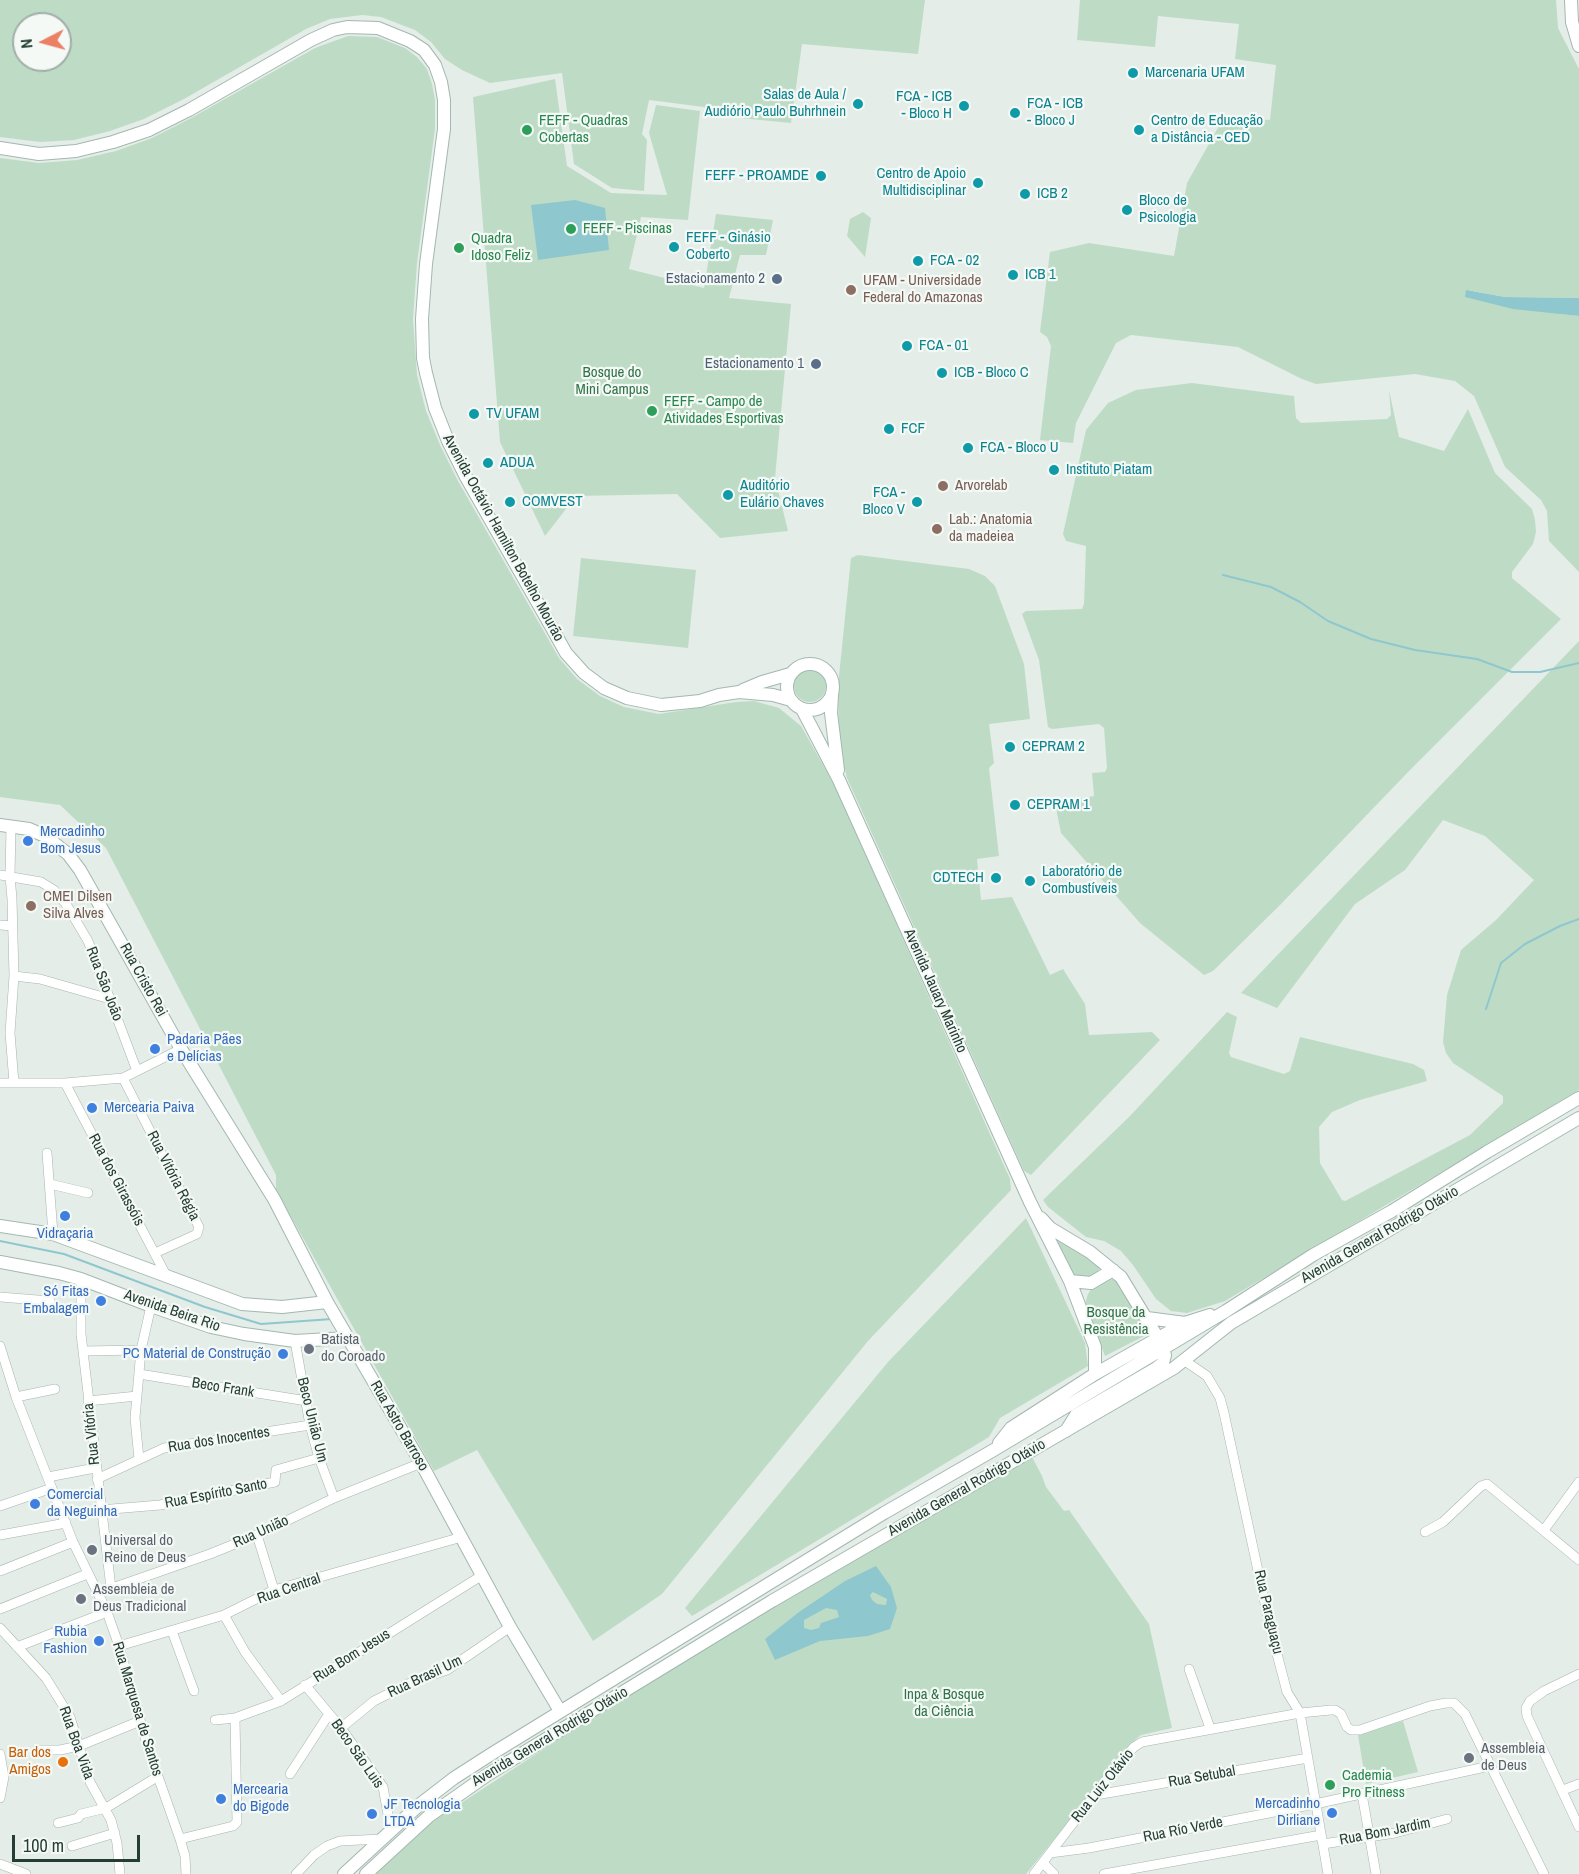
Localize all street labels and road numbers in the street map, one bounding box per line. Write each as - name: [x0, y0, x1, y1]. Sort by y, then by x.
- street label: Avenida Octávio Hamilton Botelho Mourão: [438, 431, 568, 645]
- street label: Avenida Jauary Marinho: [900, 926, 970, 1056]
- street label: Rua Cristo Rei: [115, 940, 171, 1020]
- street label: Rua São João: [82, 944, 126, 1024]
- street label: Rua Vitória Régia: [143, 1128, 203, 1224]
- street label: Rua dos Girassóis: [84, 1131, 148, 1229]
- street label: Avenida General Rodrigo Otávio: [1298, 1182, 1462, 1288]
- street label: Avenida Beira Rio: [122, 1286, 222, 1336]
- street label: Beco Frank: [191, 1374, 255, 1402]
- street label: Beco União Um: [293, 1376, 331, 1464]
- street label: Rua Astro Barroso: [366, 1378, 432, 1474]
- street label: Rua Vitória: [80, 1402, 104, 1466]
- street label: Rua dos Inocentes: [167, 1423, 271, 1457]
- street label: Avenida General Rodrigo Otávio: [885, 1435, 1049, 1541]
- street label: Rua Espírito Santo: [163, 1475, 269, 1513]
- street label: Rua União: [230, 1512, 292, 1552]
- street label: Rua Paraguaçu: [1250, 1568, 1286, 1656]
- street label: Rua Central: [255, 1570, 323, 1608]
- street label: Rua Bom Jesus: [310, 1625, 394, 1687]
- street label: Rua Marquesa de Santos: [108, 1640, 166, 1778]
- street label: Rua Brasil Um: [385, 1652, 465, 1702]
- street label: Avenida General Rodrigo Otávio: [469, 1683, 631, 1791]
- street label: Rua Boa Vida: [54, 1704, 98, 1782]
- street label: Beco São Luis: [327, 1716, 387, 1792]
- street label: Rua Luiz Otávio: [1068, 1746, 1138, 1826]
- street label: Rua Setubal: [1167, 1762, 1237, 1792]
- street label: Rua Río Verde: [1142, 1813, 1224, 1847]
- street label: Rua Bom Jardim: [1338, 1814, 1432, 1850]

